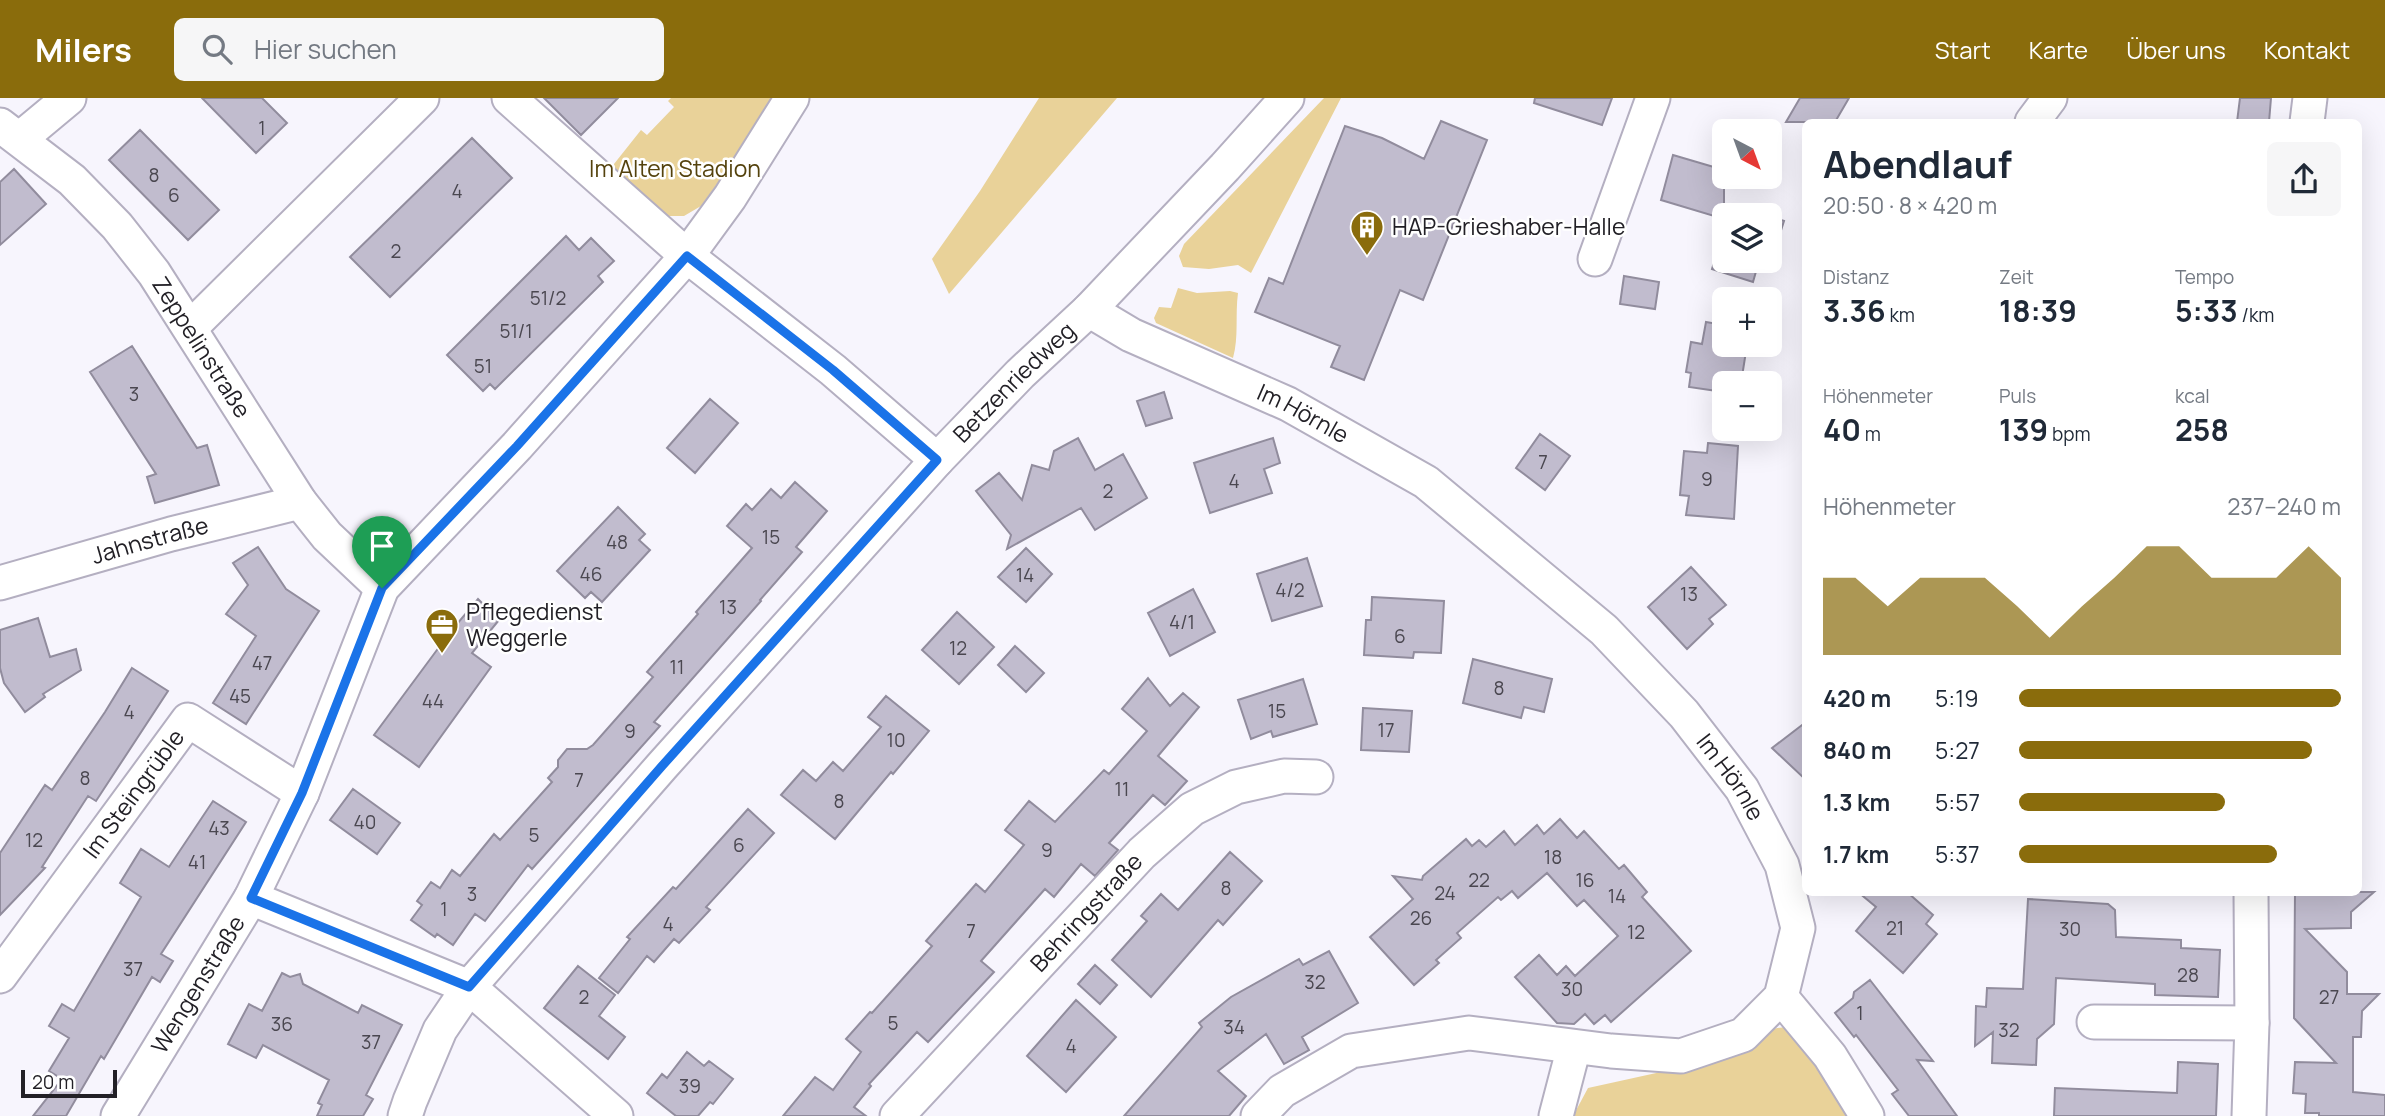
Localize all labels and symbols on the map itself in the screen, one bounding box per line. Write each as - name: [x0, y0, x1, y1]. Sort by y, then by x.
- house number: 1: [258, 115, 266, 141]
- north arrow: [1712, 119, 1782, 189]
- park label: Im Alten Stadion: [589, 152, 761, 184]
- house number: 8: [148, 162, 160, 188]
- house number: 4: [451, 178, 463, 204]
- house number: 6: [168, 182, 180, 208]
- building icon: HAP-Grieshaber-Halle: [1348, 208, 1386, 257]
- place label: HAP-Grieshaber-Halle: [1392, 210, 1625, 242]
- house number: 2: [391, 238, 401, 264]
- street label: Zeppelinstraße: [145, 270, 259, 424]
- house number: 51/2: [530, 285, 566, 311]
- street label: Betzenriedweg: [945, 314, 1081, 449]
- house number: 51/1: [499, 318, 533, 344]
- house number: 51: [474, 353, 492, 379]
- street label: Im Hörnle: [1252, 375, 1355, 450]
- house number: 3: [129, 381, 139, 407]
- house number: 7: [1538, 449, 1548, 475]
- house number: 9: [1701, 466, 1713, 492]
- house number: 4: [1228, 468, 1240, 494]
- house number: 2: [1103, 478, 1113, 504]
- street label: Jahnstraße: [88, 508, 212, 571]
- pin: [352, 516, 412, 588]
- house number: 15: [762, 524, 780, 550]
- house number: 48: [606, 529, 628, 555]
- house number: 46: [580, 561, 603, 587]
- house number: 14: [1016, 562, 1034, 588]
- house number: 4/2: [1275, 577, 1305, 603]
- house number: 13: [1680, 581, 1698, 607]
- house number: 13: [719, 594, 737, 620]
- place label: Pflegedienst Weggerle: [466, 595, 603, 653]
- office icon: Pflegedienst Weggerle: [423, 606, 461, 655]
- house number: 4/1: [1169, 609, 1195, 635]
- house number: 6: [1394, 623, 1406, 649]
- house number: 12: [949, 635, 967, 661]
- house number: 47: [252, 650, 272, 676]
- house number: 11: [670, 654, 684, 680]
- house number: 8: [1493, 675, 1505, 701]
- house number: 45: [229, 683, 251, 709]
- house number: 44: [422, 688, 444, 714]
- house number: 15: [1268, 698, 1286, 724]
- house number: 4: [123, 699, 135, 725]
- house number: 17: [1378, 717, 1394, 743]
- house number: 9: [624, 718, 636, 744]
- street label: Im Steingrüble: [75, 722, 191, 864]
- street label: Im Hörnle: [1690, 726, 1773, 826]
- house number: 10: [886, 727, 906, 753]
- house number: 8: [79, 765, 91, 791]
- house number: 7: [574, 767, 584, 793]
- house number: 11: [1115, 776, 1129, 802]
- house number: 8: [833, 788, 845, 814]
- house number: 40: [354, 809, 376, 835]
- house number: 43: [208, 815, 230, 841]
- house number: 5: [529, 822, 540, 848]
- house number: 12: [25, 827, 43, 853]
- house number: 6: [733, 832, 745, 858]
- house number: 9: [1041, 837, 1053, 863]
- house number: 18: [1544, 844, 1562, 870]
- street label: Behringstraße: [1022, 846, 1149, 978]
- house number: 41: [188, 849, 206, 875]
- house number: 22: [1468, 867, 1490, 893]
- house number: 16: [1575, 867, 1595, 893]
- house number: 8: [1220, 875, 1232, 901]
- house number: 24: [1434, 880, 1456, 906]
- house number: 3: [467, 881, 477, 907]
- house number: 14: [1608, 883, 1626, 909]
- house number: 1: [440, 896, 448, 922]
- house number: 26: [1410, 905, 1432, 931]
- street label: Wengenstraße: [143, 909, 252, 1059]
- house number: 4: [662, 911, 674, 937]
- house number: 21: [1886, 915, 1904, 941]
- house number: 30: [2059, 916, 2081, 942]
- house number: 7: [966, 918, 976, 944]
- house number: 12: [1627, 919, 1645, 945]
- house number: 37: [123, 956, 143, 982]
- house number: 28: [2177, 962, 2199, 988]
- house number: 32: [1304, 969, 1326, 995]
- house number: 30: [1561, 976, 1583, 1002]
- house number: 2: [579, 984, 589, 1010]
- house number: 27: [2319, 984, 2339, 1010]
- house number: 1: [1856, 1000, 1864, 1026]
- house number: 5: [888, 1010, 899, 1036]
- house number: 36: [271, 1011, 293, 1037]
- house number: 34: [1223, 1014, 1245, 1040]
- house number: 32: [1998, 1017, 2020, 1043]
- house number: 37: [361, 1029, 381, 1055]
- house number: 4: [1065, 1033, 1077, 1059]
- scale bar: [21, 1067, 117, 1099]
- house number: 39: [679, 1073, 701, 1099]

